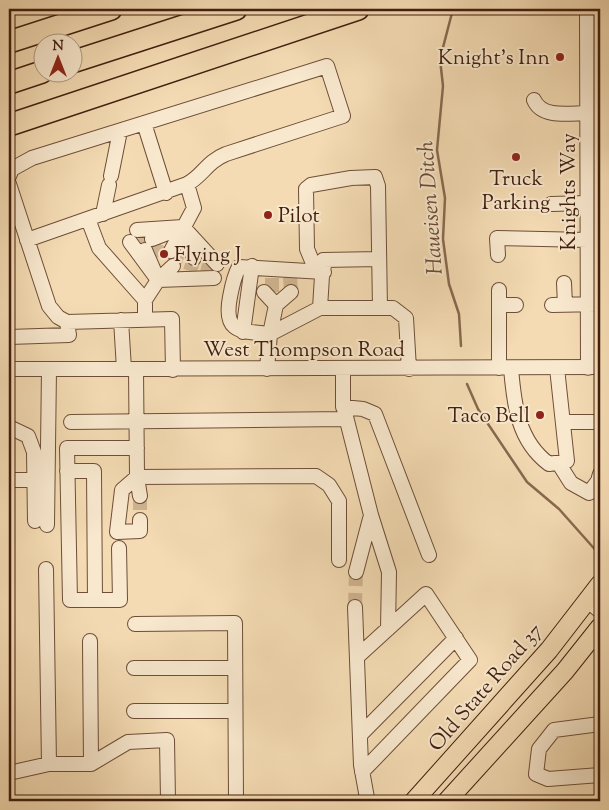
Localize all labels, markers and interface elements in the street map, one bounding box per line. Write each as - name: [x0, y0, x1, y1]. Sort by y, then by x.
- north arrow: [32, 32, 82, 82]
- text: N: [52, 37, 64, 57]
- place label: Knight's Inn: [438, 44, 550, 74]
- marker: Knight's Inn: [554, 51, 566, 63]
- street label: Knights Way: [555, 133, 585, 251]
- water label: Haueisen Ditch: [411, 140, 453, 276]
- marker: Truck Parking: [510, 151, 522, 163]
- place label: Truck Parking: [482, 165, 550, 219]
- place label: Pilot: [278, 202, 320, 232]
- marker: Pilot: [262, 209, 274, 221]
- place label: Flying J: [174, 241, 241, 271]
- marker: Flying J: [158, 248, 170, 260]
- street label: West Thompson Road: [203, 336, 405, 366]
- place label: Taco Bell: [448, 402, 530, 432]
- marker: Taco Bell: [534, 409, 546, 421]
- street label: Old State Road 37: [422, 617, 551, 759]

